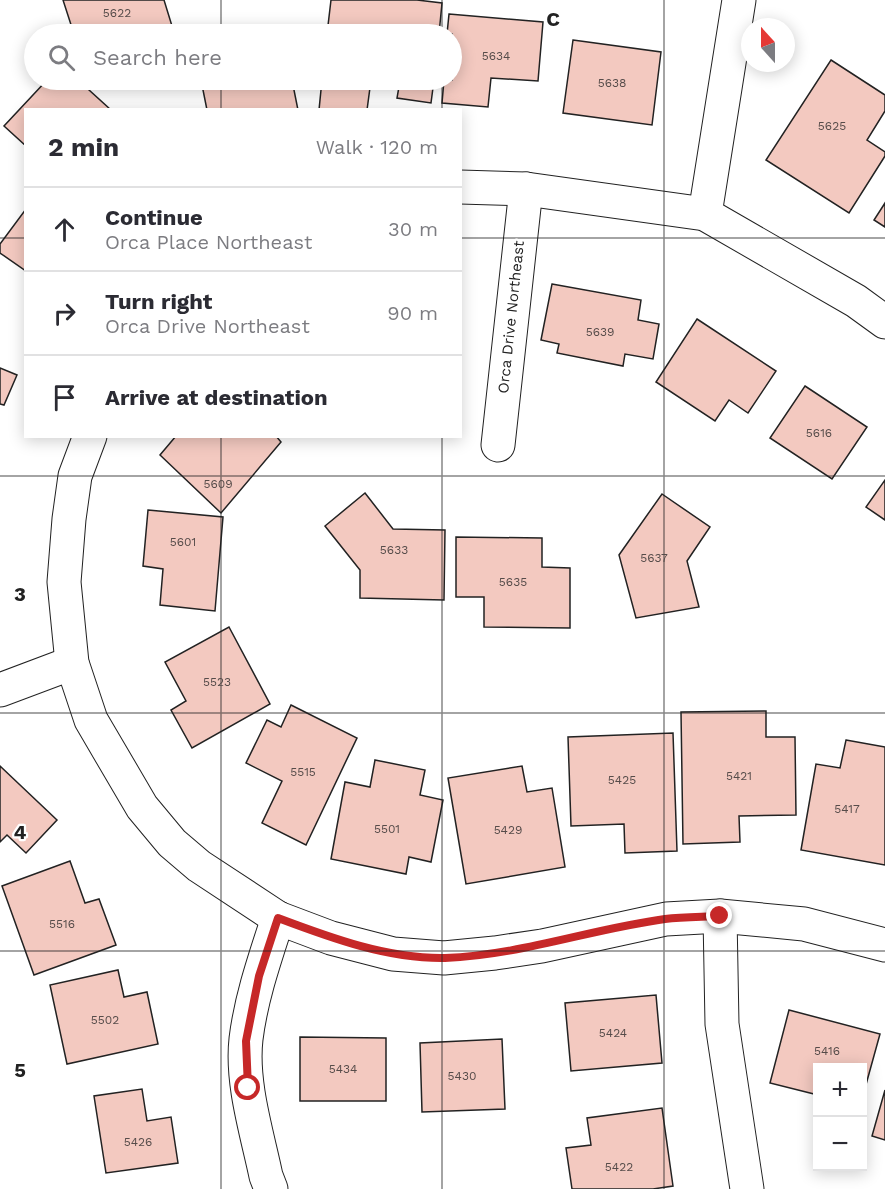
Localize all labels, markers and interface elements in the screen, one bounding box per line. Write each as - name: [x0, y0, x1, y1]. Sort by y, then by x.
- house number: 5622: [103, 6, 131, 20]
- text: C: [546, 7, 560, 31]
- north arrow: [741, 18, 795, 72]
- search box: [24, 24, 462, 90]
- icon: search: [45, 41, 78, 74]
- text: Search here: [93, 45, 222, 70]
- house number: 5634: [482, 49, 510, 63]
- house number: 5638: [598, 76, 626, 90]
- house number: 5625: [818, 119, 846, 133]
- text: 2 min: [48, 132, 119, 162]
- text: Walk · 120 m: [316, 135, 438, 159]
- text: Continue: [105, 205, 203, 230]
- icon: ahead: [48, 213, 81, 246]
- text: 30 m: [388, 217, 438, 241]
- text: Orca Place Northeast: [105, 230, 312, 254]
- street label: Orca Drive Northeast: [494, 239, 528, 394]
- text: Turn right: [105, 289, 212, 314]
- icon: right: [48, 297, 81, 330]
- text: 90 m: [387, 301, 438, 325]
- text: Orca Drive Northeast: [105, 314, 310, 338]
- house number: 5639: [586, 325, 614, 339]
- icon: arrive: [48, 381, 81, 414]
- text: Arrive at destination: [105, 385, 328, 410]
- house number: 5616: [806, 426, 832, 440]
- house number: 5609: [203, 477, 233, 491]
- house number: 5601: [170, 535, 196, 549]
- house number: 5633: [380, 543, 408, 557]
- house number: 5637: [640, 551, 668, 565]
- house number: 5635: [499, 575, 527, 589]
- text: 3: [14, 582, 26, 606]
- house number: 5523: [203, 675, 231, 689]
- house number: 5515: [290, 765, 316, 779]
- house number: 5421: [726, 769, 752, 783]
- house number: 5425: [608, 773, 636, 787]
- house number: 5417: [834, 802, 860, 816]
- text: 4: [14, 820, 27, 844]
- house number: 5501: [374, 822, 400, 836]
- house number: 5429: [494, 823, 522, 837]
- route end: [706, 902, 732, 928]
- house number: 5516: [49, 917, 75, 931]
- house number: 5502: [91, 1013, 119, 1027]
- house number: 5424: [599, 1026, 627, 1040]
- house number: 5416: [814, 1044, 840, 1058]
- text: 5: [14, 1058, 26, 1082]
- house number: 5434: [329, 1062, 357, 1076]
- map controls: [813, 1063, 867, 1171]
- button: +: [813, 1063, 867, 1117]
- house number: 5430: [448, 1069, 476, 1083]
- route start: [234, 1074, 260, 1100]
- button: −: [813, 1117, 867, 1171]
- house number: 5426: [124, 1135, 152, 1149]
- house number: 5422: [605, 1160, 633, 1174]

